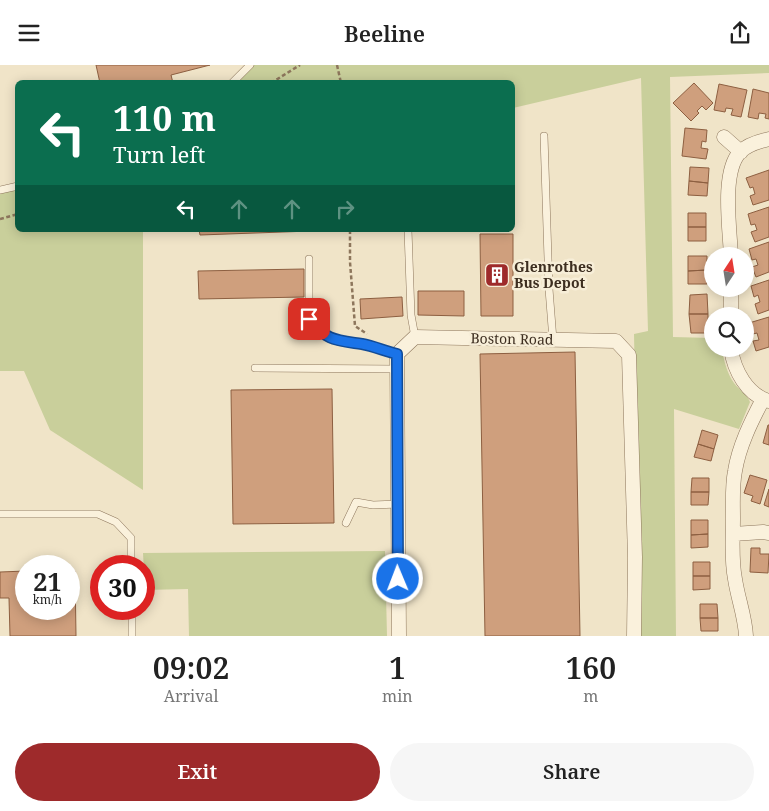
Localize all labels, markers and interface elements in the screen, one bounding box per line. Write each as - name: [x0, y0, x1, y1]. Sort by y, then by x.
- text: Beeline: [344, 18, 425, 48]
- icon: menu: [15, 19, 43, 47]
- icon: share: [726, 19, 754, 47]
- text: 110 m: [113, 94, 216, 141]
- icon: left: [30, 100, 95, 165]
- text: Turn left: [113, 139, 205, 169]
- icon: left: [172, 195, 200, 223]
- icon: ahead: [225, 195, 253, 223]
- icon: ahead: [278, 195, 306, 223]
- icon: right: [331, 195, 359, 223]
- north arrow: [704, 247, 754, 297]
- map controls: [704, 247, 754, 357]
- place label: Glenrothes Bus Depot: [514, 257, 593, 292]
- building icon: Glenrothes Bus Depot: [484, 262, 510, 288]
- pin: [288, 298, 330, 340]
- icon: arrive: [295, 305, 323, 333]
- button: search: [704, 307, 754, 357]
- street label: Boston Road: [470, 328, 554, 349]
- position arrow: [371, 552, 423, 604]
- speed limit sign: 30: [90, 555, 155, 620]
- text: 21: [33, 564, 62, 598]
- text: km/h: [33, 591, 62, 608]
- text: 09:02: [153, 647, 229, 688]
- text: 1: [389, 647, 406, 688]
- text: 160: [565, 647, 616, 688]
- text: Arrival: [164, 685, 218, 707]
- text: min: [382, 685, 413, 707]
- text: m: [583, 685, 598, 707]
- button: Exit: [15, 743, 380, 801]
- button: Share: [390, 743, 754, 801]

